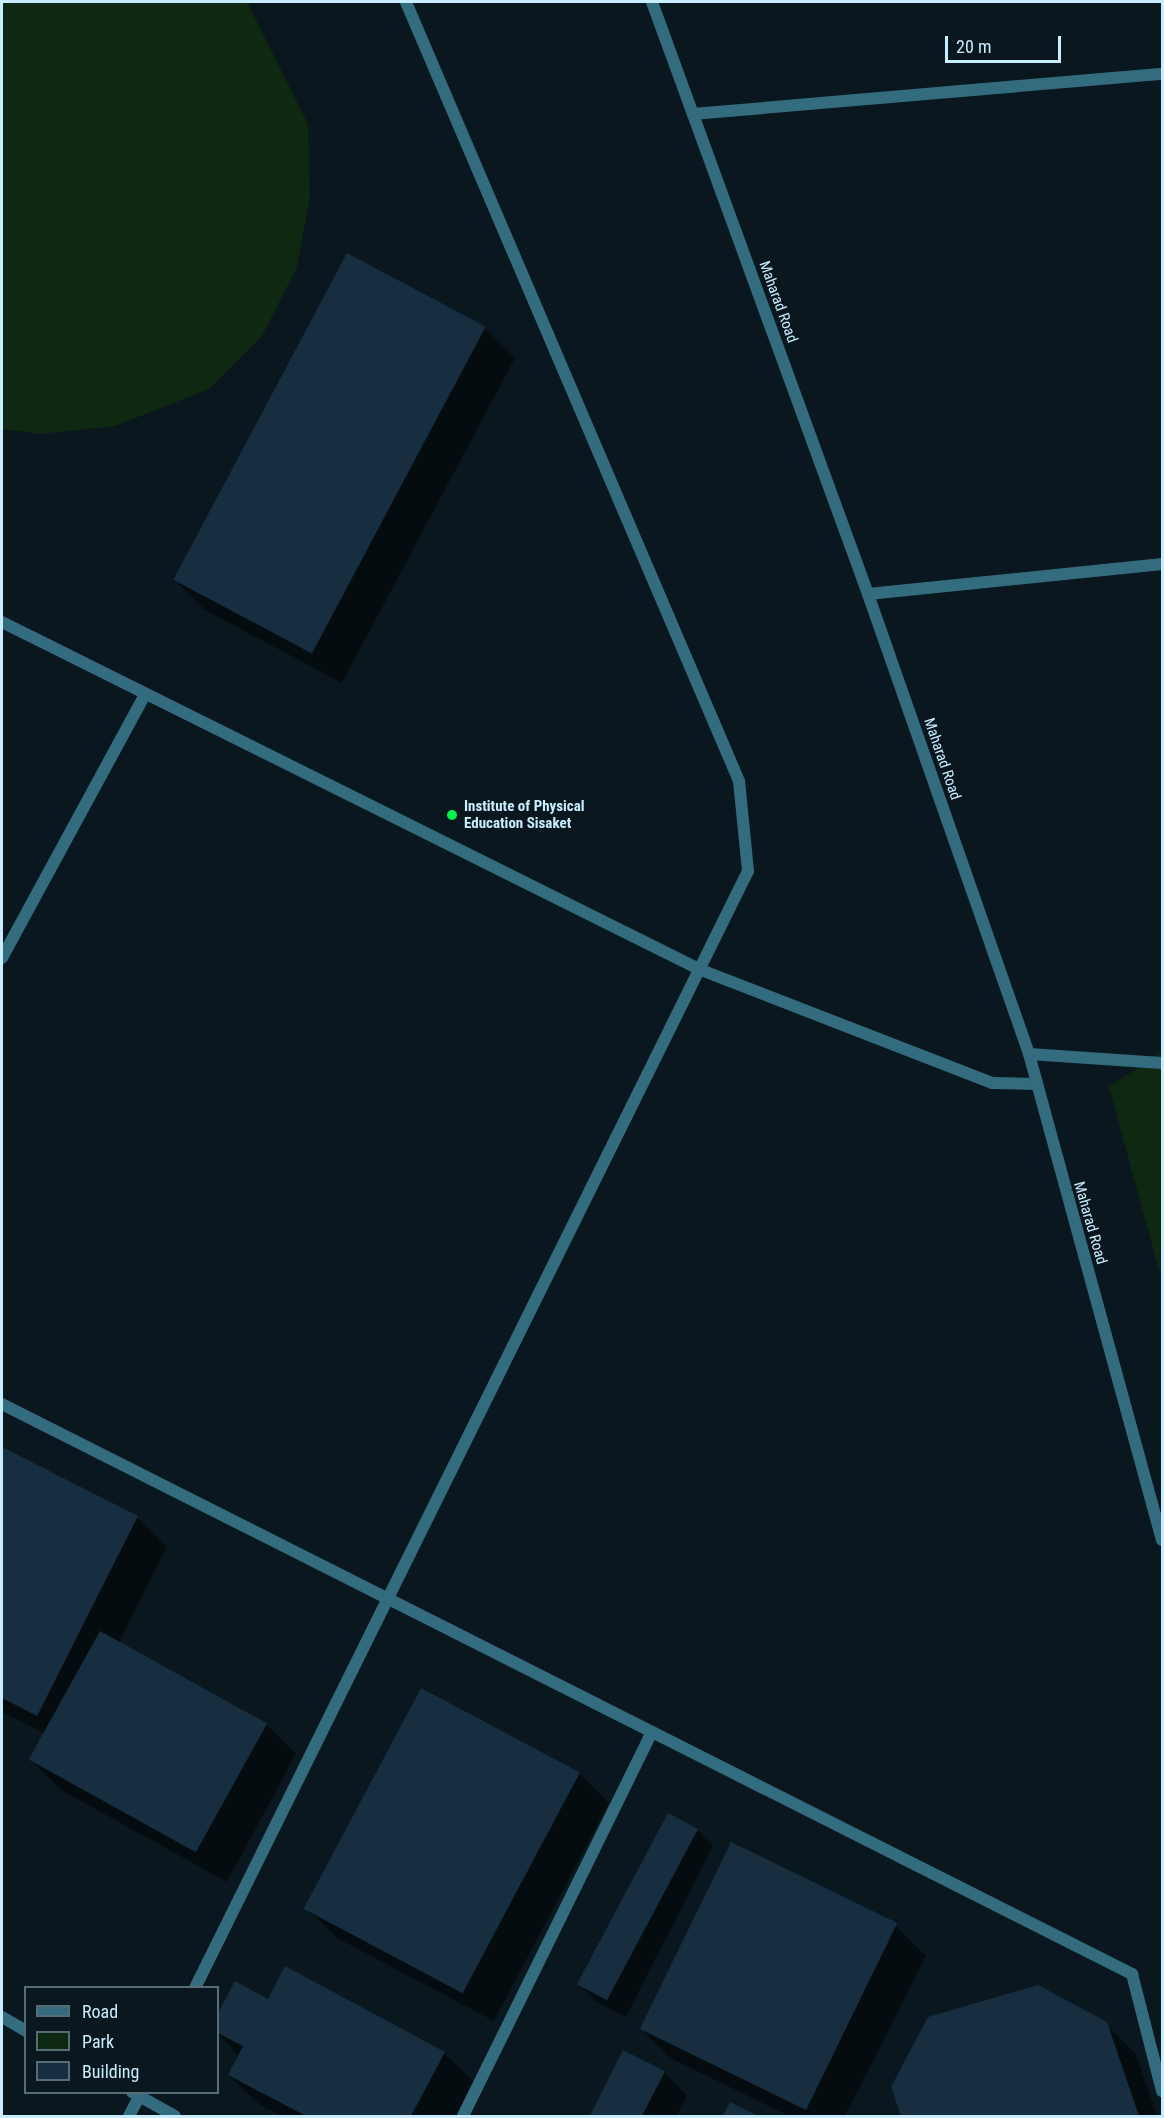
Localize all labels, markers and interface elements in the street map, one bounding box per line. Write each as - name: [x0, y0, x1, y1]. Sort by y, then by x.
- scale bar: [948, 24, 1064, 62]
- text: 20 m: [956, 36, 991, 57]
- street label: Maharad Road: [755, 259, 801, 345]
- street label: Maharad Road: [920, 716, 964, 802]
- place label: Institute of Physical Education Sisaket: [464, 797, 585, 832]
- marker: Institute of Physical Education Sisaket: [445, 808, 459, 822]
- street label: Maharad Road: [1070, 1179, 1110, 1267]
- legend: [24, 1986, 219, 2094]
- text: Road: [82, 2001, 118, 2022]
- text: Park: [82, 2031, 114, 2052]
- text: Building: [82, 2061, 139, 2082]

